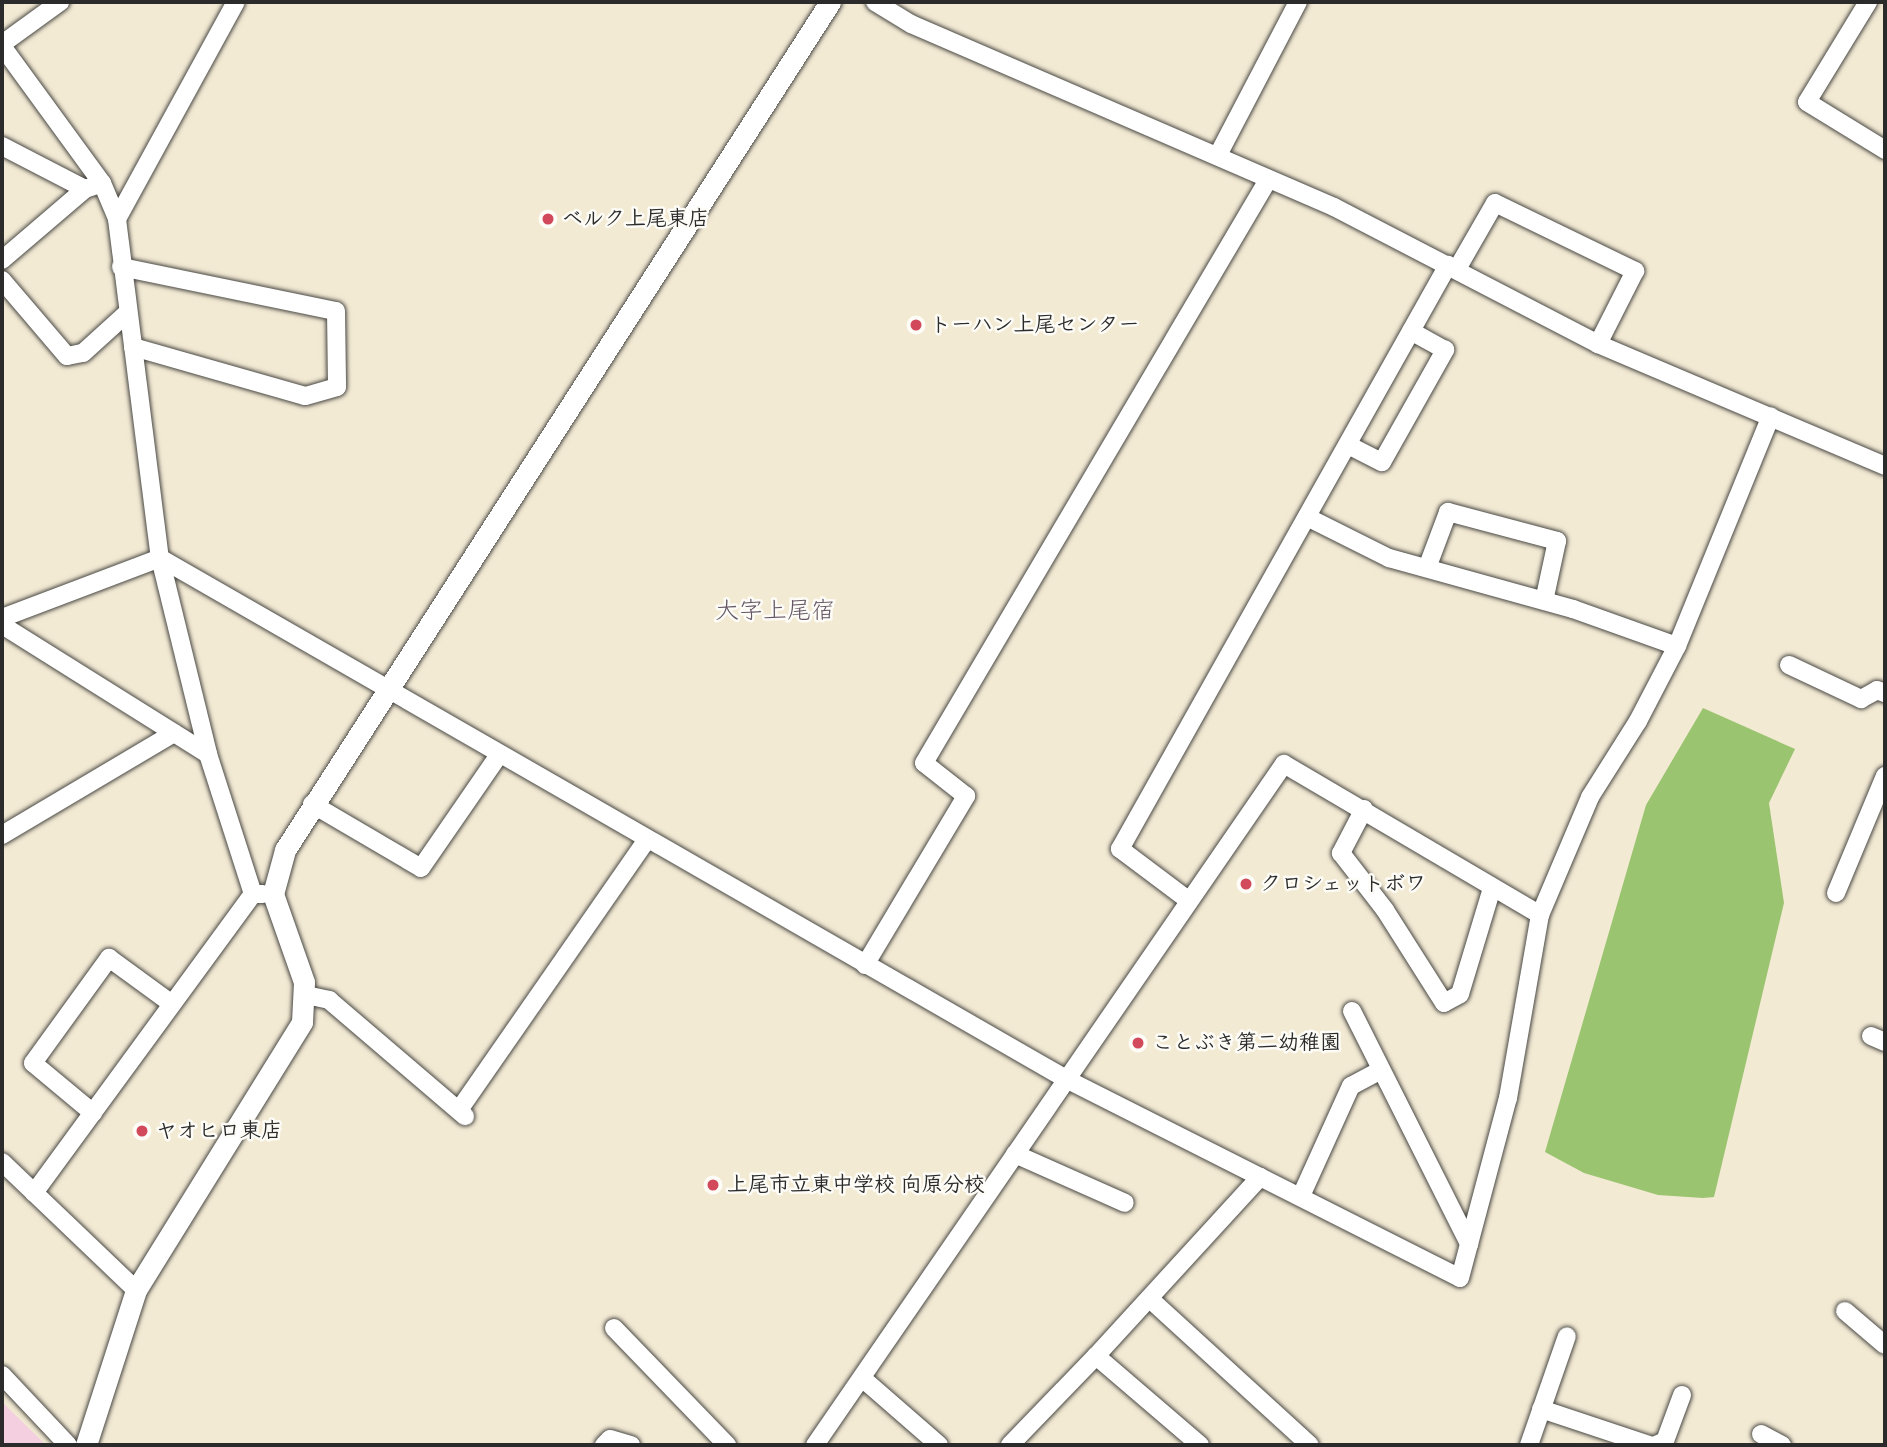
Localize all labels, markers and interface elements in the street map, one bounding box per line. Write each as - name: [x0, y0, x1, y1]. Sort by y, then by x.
- place label: ベルク上尾東店: [562, 206, 709, 232]
- marker: ベルク上尾東店: [540, 211, 556, 227]
- place label: トーハン上尾センター: [930, 312, 1140, 338]
- marker: トーハン上尾センター: [908, 317, 924, 333]
- district label: 大字上尾宿: [715, 598, 835, 626]
- place label: クロシェットボワ: [1260, 871, 1428, 897]
- marker: クロシェットボワ: [1238, 876, 1254, 892]
- place label: ことぶき第二幼稚園: [1152, 1030, 1341, 1056]
- marker: ことぶき第二幼稚園: [1130, 1035, 1146, 1051]
- place label: ヤオヒロ東店: [156, 1118, 282, 1144]
- marker: ヤオヒロ東店: [134, 1123, 150, 1139]
- place label: 上尾市立東中学校 向原分校: [727, 1172, 985, 1198]
- marker: 上尾市立東中学校 向原分校: [705, 1177, 721, 1193]

